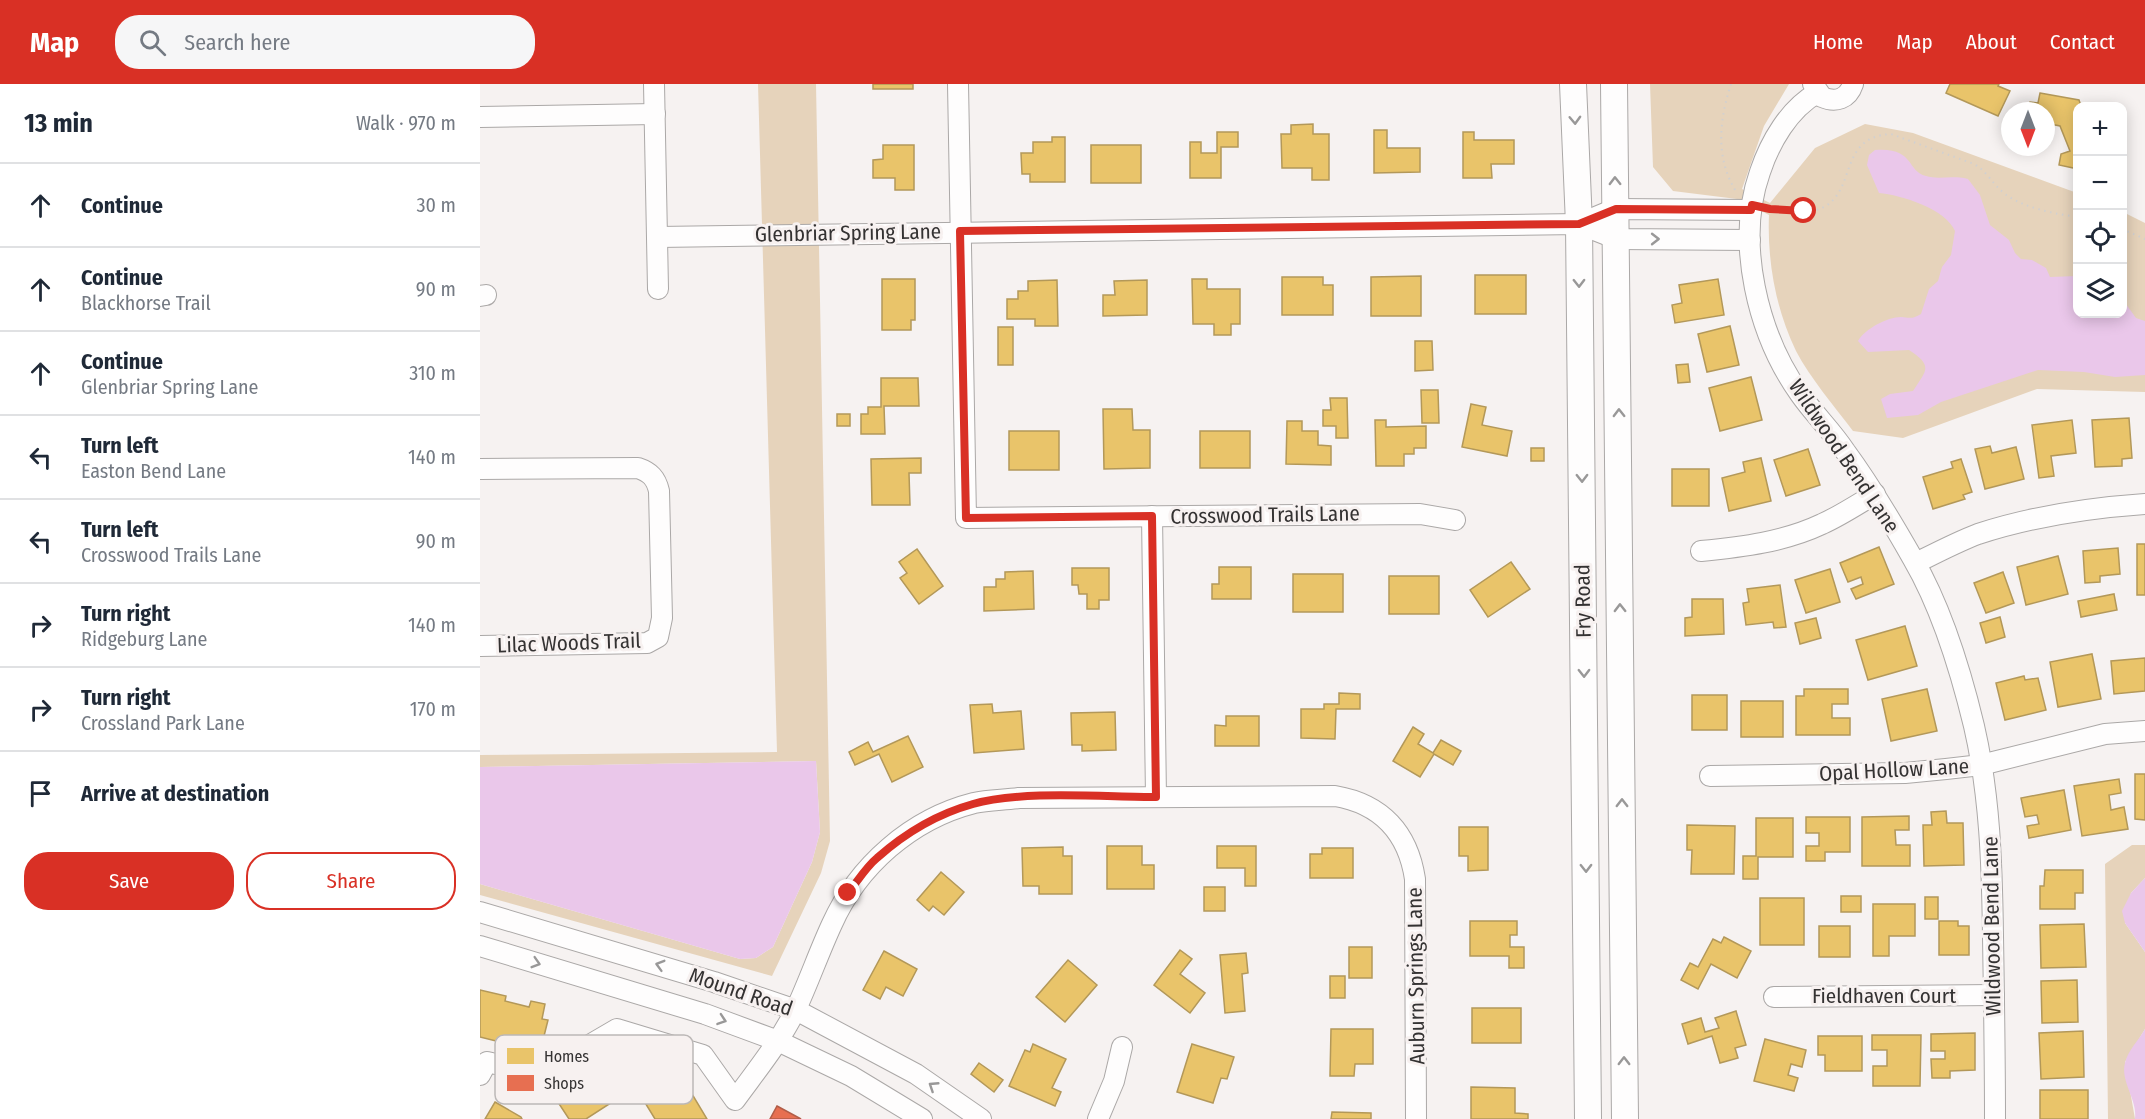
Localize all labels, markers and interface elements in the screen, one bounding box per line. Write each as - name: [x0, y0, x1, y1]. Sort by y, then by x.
- search box: [115, 15, 535, 69]
- text: Map: [30, 26, 79, 59]
- icon: search: [136, 26, 169, 59]
- text: Search here: [184, 29, 290, 56]
- text: Home: [1813, 29, 1863, 55]
- text: Map: [1896, 29, 1933, 55]
- text: About: [1966, 29, 2017, 55]
- text: Contact: [2050, 29, 2115, 55]
- north arrow: [2001, 102, 2055, 156]
- map controls: [2073, 102, 2127, 318]
- button: +: [2073, 102, 2127, 156]
- text: 13 min: [24, 108, 93, 139]
- text: Walk · 970 m: [356, 111, 456, 135]
- one-way arrow: [1568, 116, 1581, 125]
- button: −: [2073, 156, 2127, 210]
- one-way arrow: [1609, 176, 1621, 185]
- icon: ahead: [24, 189, 57, 222]
- text: Continue: [81, 192, 163, 219]
- text: 30 m: [416, 193, 456, 217]
- route start: [1790, 197, 1816, 223]
- button: locate: [2073, 210, 2127, 264]
- street label: Glenbriar Spring Lane: [755, 218, 941, 248]
- one-way arrow: [1651, 233, 1660, 245]
- text: Continue: [81, 264, 163, 291]
- button: layers: [2073, 264, 2127, 318]
- icon: ahead: [24, 273, 57, 306]
- text: 90 m: [416, 277, 456, 301]
- one-way arrow: [1573, 278, 1586, 287]
- text: Blackhorse Trail: [81, 291, 211, 315]
- text: Continue: [81, 348, 163, 375]
- icon: ahead: [24, 357, 57, 390]
- text: 310 m: [409, 361, 456, 385]
- street label: Wildwood Bend Lane: [1783, 374, 1905, 538]
- text: Glenbriar Spring Lane: [81, 375, 258, 399]
- one-way arrow: [1613, 408, 1625, 417]
- text: Turn left: [81, 432, 159, 459]
- icon: left: [24, 441, 57, 474]
- text: 140 m: [408, 445, 456, 469]
- text: Easton Bend Lane: [81, 459, 226, 483]
- one-way arrow: [1575, 473, 1588, 482]
- street label: Crosswood Trails Lane: [1170, 500, 1360, 530]
- text: Turn left: [81, 516, 159, 543]
- icon: left: [24, 525, 57, 558]
- text: 90 m: [416, 529, 456, 553]
- text: Crosswood Trails Lane: [81, 543, 261, 567]
- street label: Fry Road: [1569, 564, 1597, 638]
- text: Turn right: [81, 600, 170, 627]
- one-way arrow: [1614, 603, 1627, 612]
- icon: right: [24, 609, 57, 642]
- text: 140 m: [408, 613, 456, 637]
- text: Ridgeburg Lane: [81, 627, 207, 651]
- street label: Lilac Woods Trail: [497, 627, 642, 659]
- one-way arrow: [1578, 668, 1590, 677]
- text: Turn right: [81, 684, 170, 711]
- icon: right: [24, 693, 57, 726]
- text: 170 m: [410, 697, 456, 721]
- text: Crossland Park Lane: [81, 711, 245, 735]
- street label: Opal Hollow Lane: [1818, 753, 1970, 787]
- icon: arrive: [24, 777, 57, 810]
- text: Arrive at destination: [81, 780, 269, 807]
- one-way arrow: [1616, 798, 1628, 807]
- street label: Wildwood Bend Lane: [1977, 836, 2007, 1016]
- button: Save: [24, 852, 234, 910]
- button: Share: [246, 852, 456, 910]
- one-way arrow: [1580, 863, 1592, 872]
- route end: [834, 879, 860, 905]
- street label: Auburn Springs Lane: [1401, 887, 1431, 1065]
- one-way arrow: [530, 956, 541, 968]
- one-way arrow: [655, 960, 666, 972]
- street label: Mound Road: [686, 962, 796, 1022]
- street label: Fieldhaven Court: [1812, 983, 1956, 1009]
- one-way arrow: [717, 1013, 727, 1026]
- legend: [495, 1035, 693, 1104]
- text: Homes: [544, 1047, 589, 1066]
- one-way arrow: [1618, 1056, 1630, 1065]
- text: Shops: [544, 1074, 584, 1093]
- one-way arrow: [929, 1081, 939, 1093]

